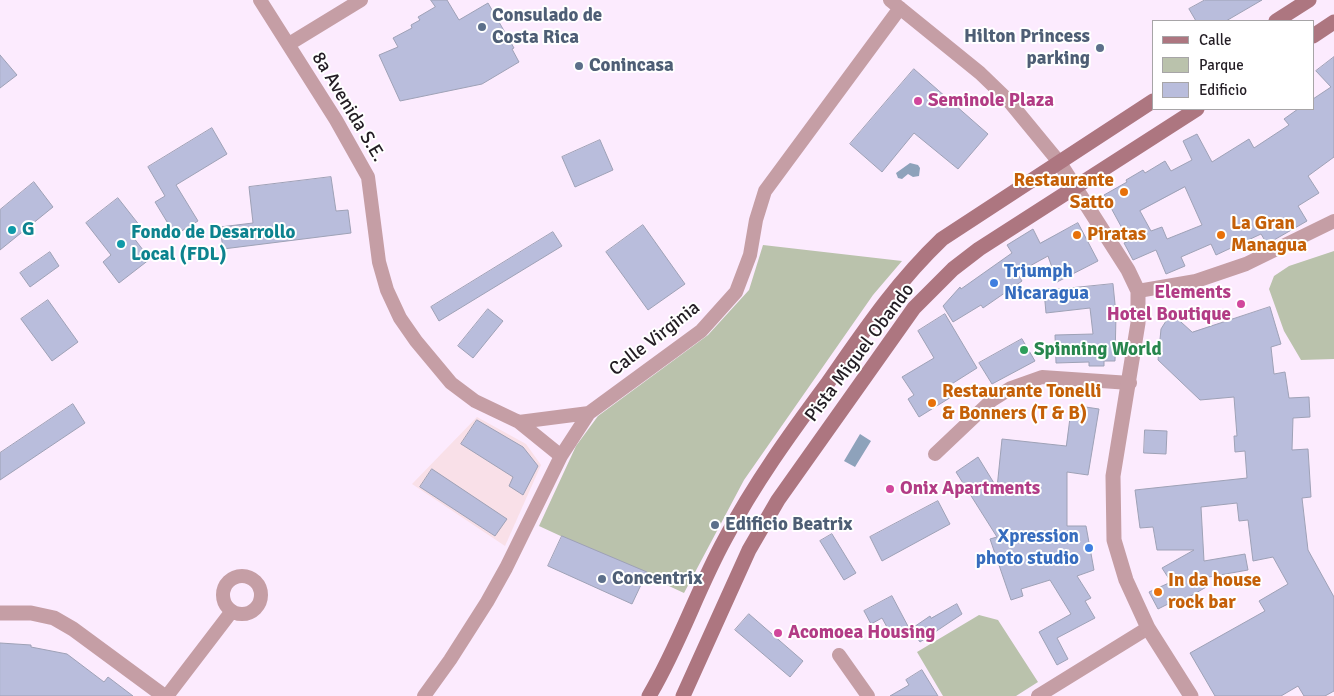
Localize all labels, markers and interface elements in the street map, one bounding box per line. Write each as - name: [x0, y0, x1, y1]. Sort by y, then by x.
- place label: Consulado de Costa Rica: [492, 5, 602, 49]
- legend: [1152, 20, 1314, 110]
- marker: Consulado de Costa Rica: [476, 21, 488, 33]
- place label: Hilton Princess parking: [964, 26, 1090, 70]
- text: Calle: [1199, 31, 1232, 49]
- marker: Hilton Princess parking: [1094, 42, 1106, 54]
- street label: 8a Avenida S.E.: [306, 48, 390, 166]
- place label: Conincasa: [589, 55, 674, 77]
- text: Parque: [1199, 56, 1244, 74]
- marker: Conincasa: [573, 60, 585, 72]
- text: Edificio: [1199, 81, 1247, 99]
- place label: Seminole Plaza: [928, 90, 1054, 112]
- marker: Seminole Plaza: [912, 95, 924, 107]
- place label: Restaurante Satto: [1014, 170, 1114, 214]
- marker: Restaurante Satto: [1118, 186, 1130, 198]
- place label: La Gran Managua: [1231, 213, 1307, 257]
- place label: G: [22, 219, 34, 241]
- place label: Fondo de Desarrollo Local (FDL): [131, 222, 295, 266]
- marker: G: [6, 224, 18, 236]
- place label: Piratas: [1087, 224, 1146, 246]
- marker: Piratas: [1071, 229, 1083, 241]
- marker: La Gran Managua: [1215, 229, 1227, 241]
- marker: Fondo de Desarrollo Local (FDL): [115, 238, 127, 250]
- place label: Triumph Nicaragua: [1004, 261, 1089, 305]
- marker: Triumph Nicaragua: [988, 277, 1000, 289]
- street label: Pista Miguel Obando: [801, 279, 919, 427]
- place label: Elements Hotel Boutique: [1107, 282, 1231, 326]
- street label: Calle Virginia: [605, 297, 705, 381]
- marker: Elements Hotel Boutique: [1235, 298, 1247, 310]
- place label: Spinning World: [1034, 339, 1162, 361]
- marker: Spinning World: [1018, 344, 1030, 356]
- place label: Restaurante Tonelli & Bonners (T & B): [942, 381, 1102, 425]
- marker: Restaurante Tonelli & Bonners (T & B): [926, 397, 938, 409]
- place label: Onix Apartments: [900, 478, 1040, 500]
- marker: Onix Apartments: [884, 483, 896, 495]
- place label: Edificio Beatrix: [725, 514, 852, 536]
- marker: Edificio Beatrix: [709, 519, 721, 531]
- place label: Xpression photo studio: [976, 526, 1079, 570]
- marker: Xpression photo studio: [1083, 542, 1095, 554]
- place label: Concentrix: [612, 568, 702, 590]
- place label: In da house rock bar: [1168, 570, 1261, 614]
- marker: Concentrix: [596, 573, 608, 585]
- marker: In da house rock bar: [1152, 586, 1164, 598]
- place label: Acomoea Housing: [788, 622, 935, 644]
- marker: Acomoea Housing: [772, 627, 784, 639]

